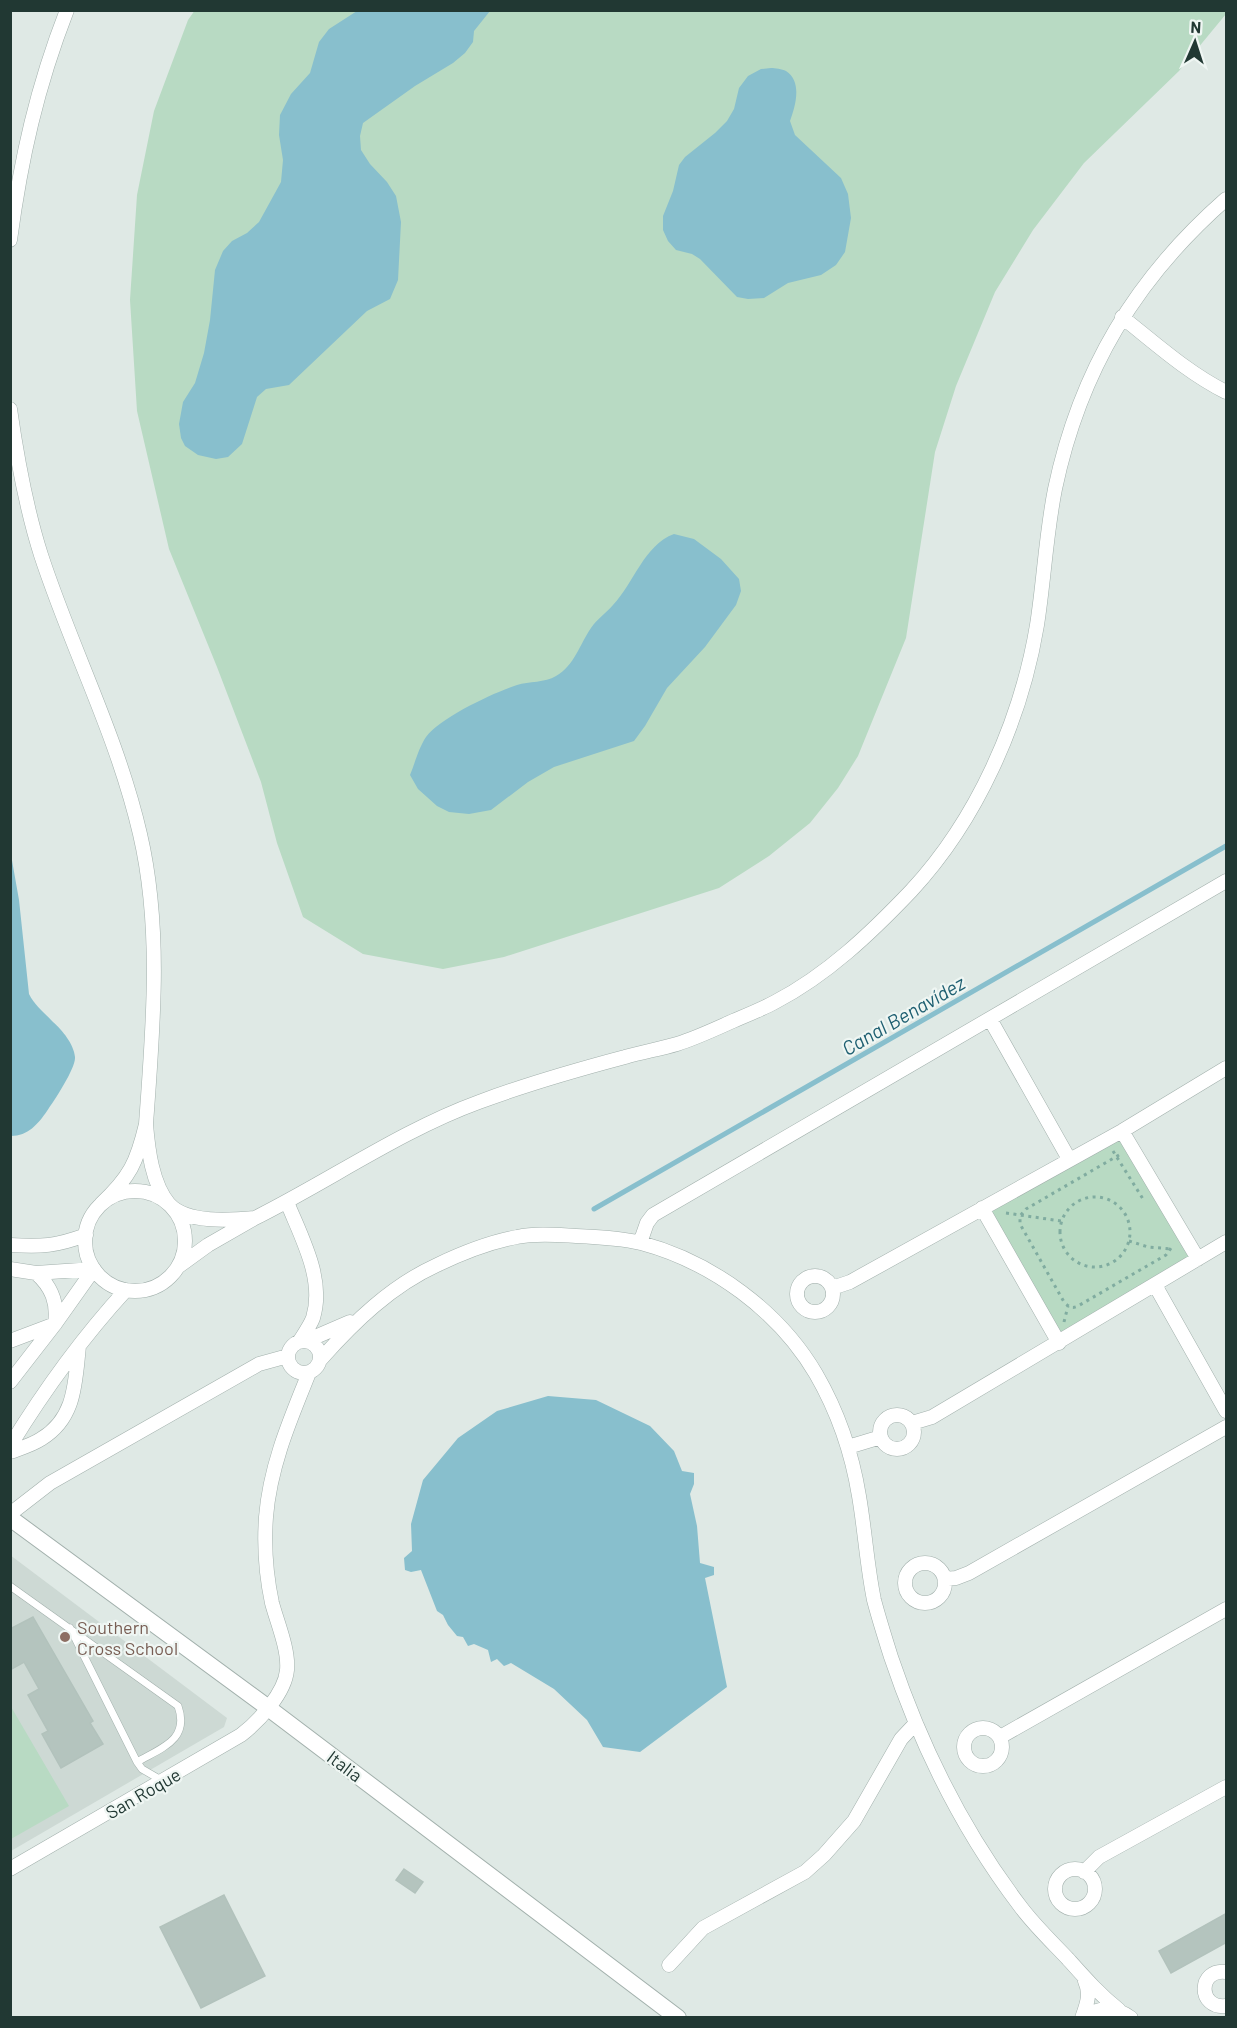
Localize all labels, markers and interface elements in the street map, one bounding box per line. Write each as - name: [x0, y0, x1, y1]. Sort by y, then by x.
- north arrow: [1165, 12, 1225, 72]
- text: N: [1190, 17, 1202, 36]
- water label: Canal Benavídez: [837, 970, 969, 1060]
- place label: Southern Cross School: [77, 1616, 178, 1659]
- marker: Southern Cross School: [58, 1630, 72, 1644]
- street label: Italia: [323, 1746, 367, 1786]
- street label: San Roque: [102, 1763, 184, 1823]

